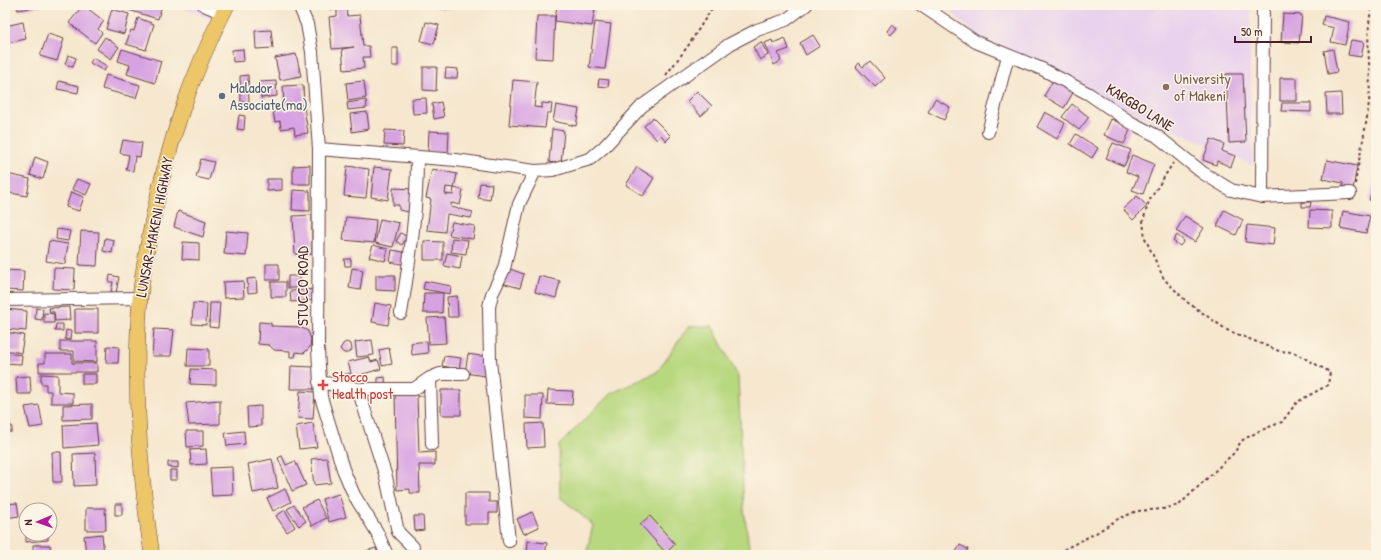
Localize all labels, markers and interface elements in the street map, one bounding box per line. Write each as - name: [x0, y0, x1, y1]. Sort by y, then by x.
- scale bar: [1235, 18, 1311, 44]
- text: 50 m: [1241, 23, 1262, 40]
- place label: University of Makeni: [1174, 68, 1231, 106]
- place label: Malador Associate(ma): [230, 77, 308, 115]
- street label: KARGBO LANE: [1102, 78, 1178, 136]
- marker: University of Makeni: [1161, 82, 1171, 92]
- marker: Malador Associate(ma): [217, 91, 227, 101]
- street label: LUNSAR-MAKENI HIGHWAY: [130, 155, 178, 299]
- street label: STUCCO ROAD: [292, 245, 313, 326]
- place label: Stocco Health post: [332, 366, 394, 404]
- marker: Stocco Health post: [317, 379, 329, 391]
- north arrow: [18, 502, 58, 542]
- text: N: [21, 519, 35, 526]

